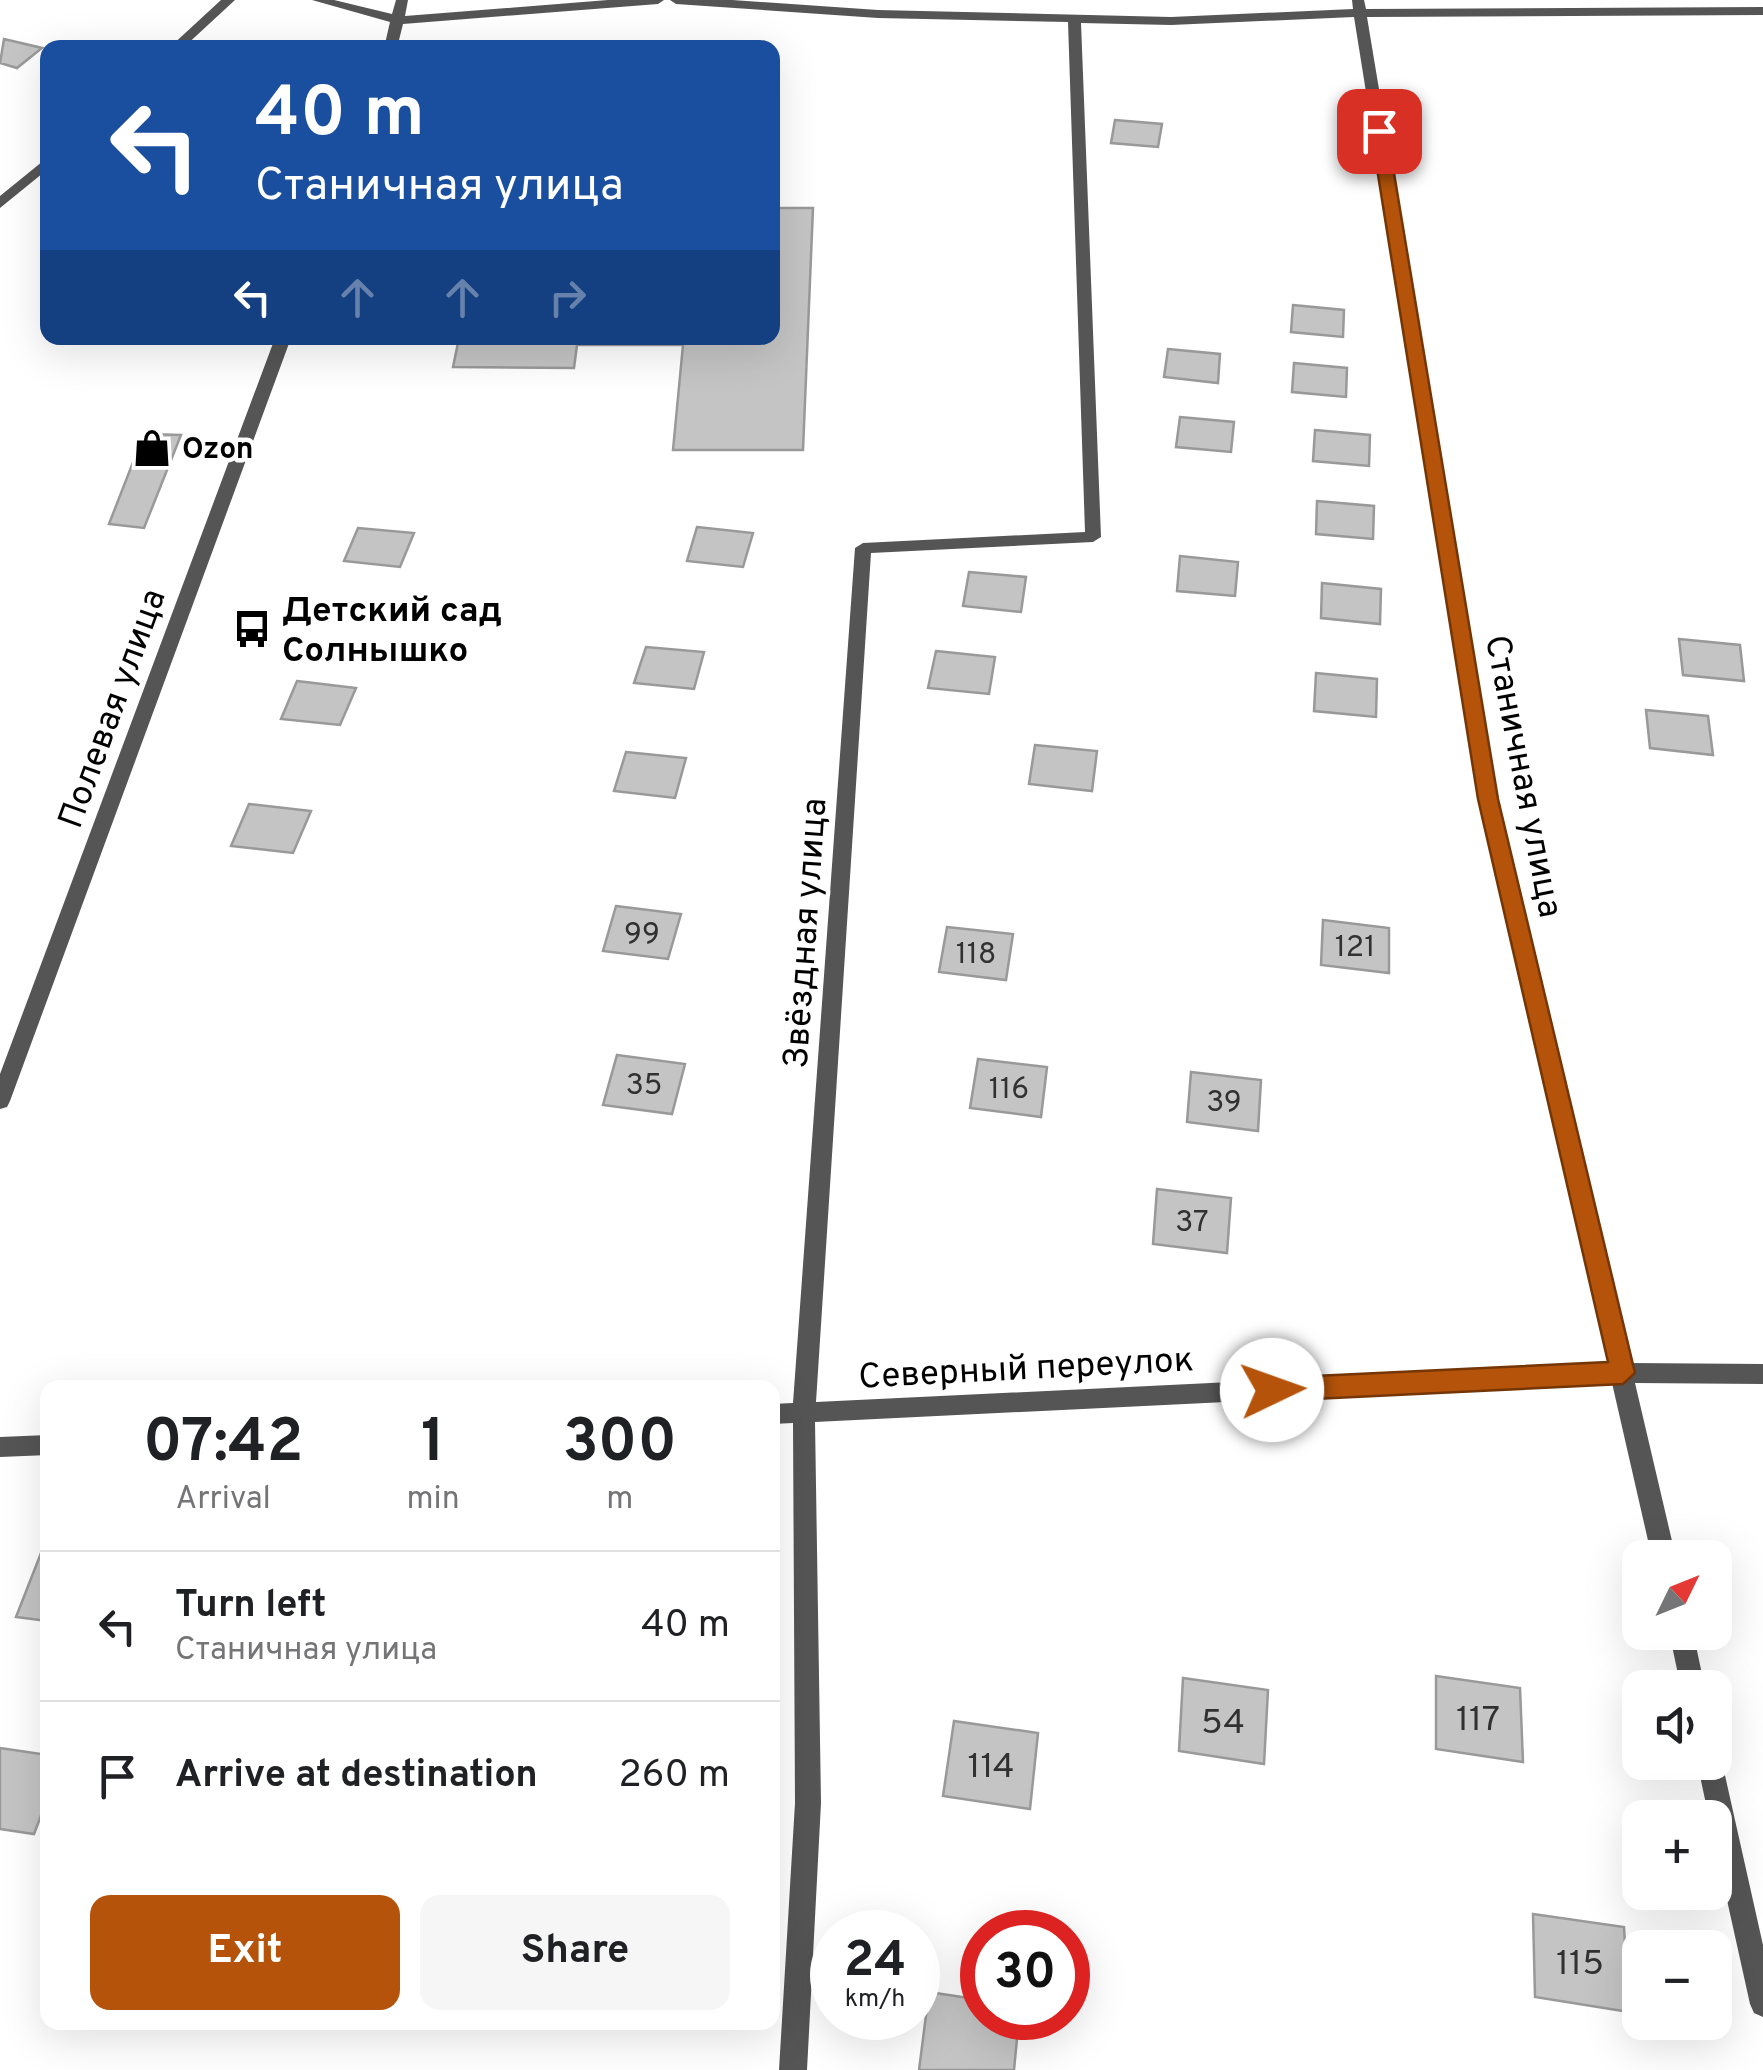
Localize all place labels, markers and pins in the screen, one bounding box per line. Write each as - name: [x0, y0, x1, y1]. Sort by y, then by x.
- pin: [1337, 89, 1422, 174]
- shop icon: Ozon: [131, 427, 173, 469]
- place label: Ozon: [182, 432, 254, 469]
- place label: Детский сад Солнышко: [282, 590, 502, 674]
- bus stop icon: Детский сад Солнышко: [231, 608, 273, 650]

